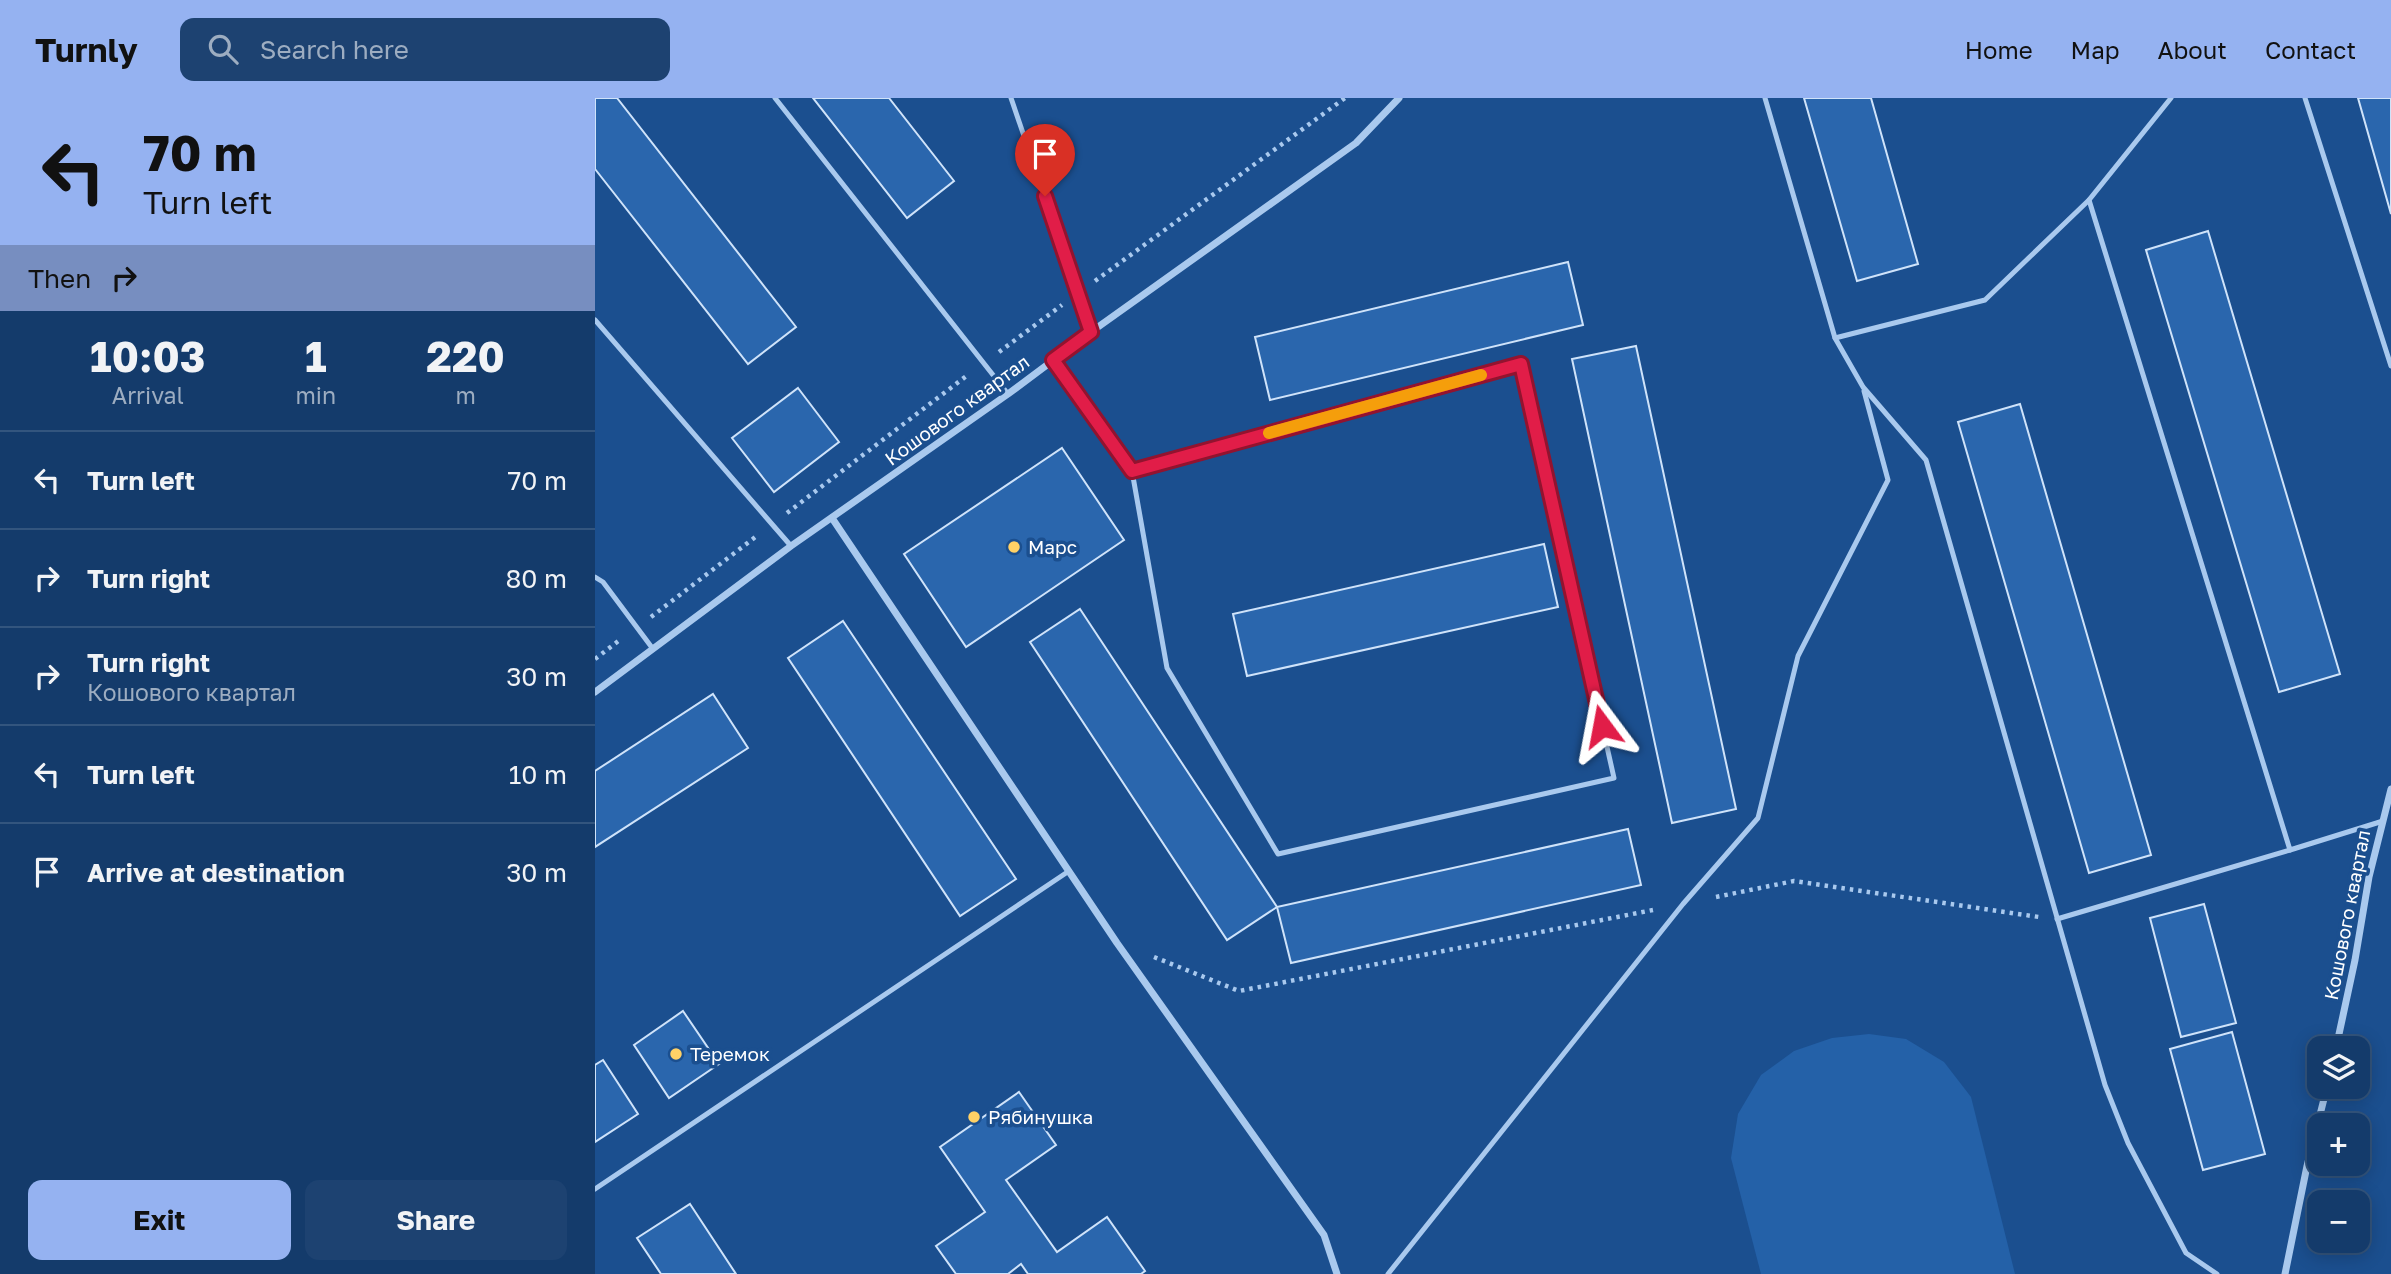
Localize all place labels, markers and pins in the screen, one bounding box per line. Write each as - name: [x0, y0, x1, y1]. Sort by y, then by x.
- pin: [1015, 124, 1075, 196]
- place label: Марс: [1028, 535, 1077, 558]
- marker: Марс: [1006, 539, 1022, 555]
- place label: Теремок: [690, 1042, 770, 1065]
- marker: Теремок: [668, 1046, 684, 1062]
- place label: Рябинушка: [988, 1105, 1093, 1128]
- marker: Рябинушка: [966, 1109, 982, 1125]

